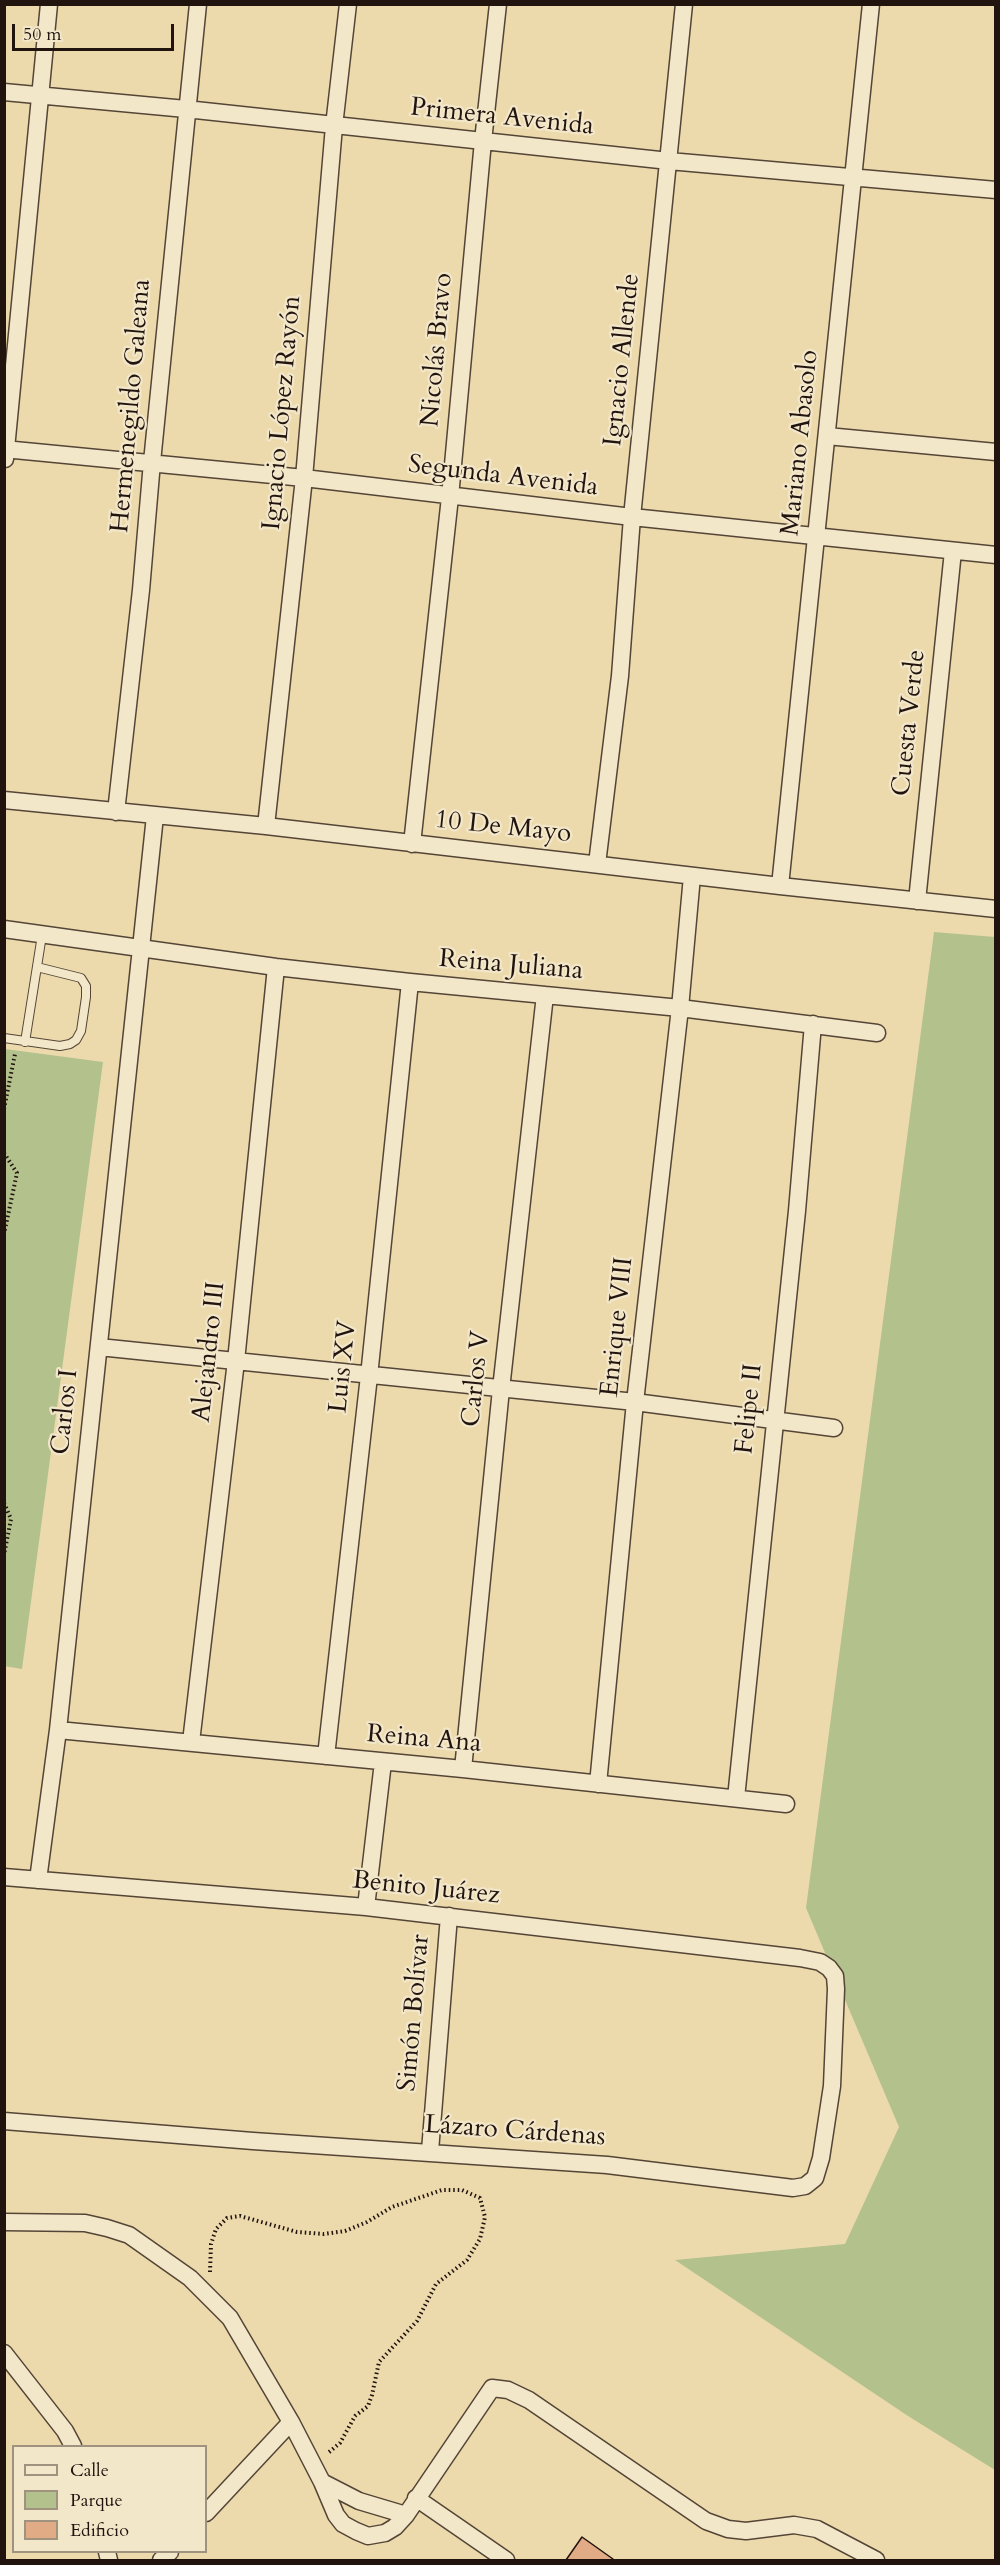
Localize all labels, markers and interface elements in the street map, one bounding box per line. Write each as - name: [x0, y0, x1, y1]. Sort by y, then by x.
- scale bar: [15, 12, 177, 50]
- text: 50 m: [23, 22, 62, 47]
- street label: Primera Avenida: [409, 93, 595, 143]
- street label: Nicolás Bravo: [416, 272, 460, 428]
- street label: Ignacio Allende: [598, 272, 648, 448]
- street label: Hermenegildo Galeana: [105, 278, 159, 534]
- street label: Ignacio López Rayón: [257, 294, 309, 532]
- street label: Mariano Abasolo: [776, 349, 826, 537]
- street label: Segunda Avenida: [406, 450, 600, 504]
- street label: Cuesta Verde: [887, 648, 933, 798]
- street label: 10 De Mayo: [433, 805, 573, 851]
- street label: Reina Juliana: [438, 944, 584, 988]
- street label: Enrique VIII: [595, 1256, 641, 1398]
- street label: Alejandro III: [187, 1280, 233, 1424]
- street label: Luis XV: [324, 1319, 364, 1415]
- street label: Carlos V: [456, 1330, 498, 1428]
- street label: Felipe II: [730, 1362, 770, 1456]
- street label: Carlos I: [46, 1368, 86, 1456]
- street label: Reina Ana: [366, 1719, 482, 1761]
- street label: Benito Juárez: [351, 1866, 501, 1912]
- street label: Simón Bolívar: [393, 1933, 437, 2093]
- street label: Lázaro Cárdenas: [423, 2110, 607, 2154]
- legend: [12, 2445, 207, 2553]
- text: Calle: [70, 2458, 109, 2483]
- text: Parque: [70, 2488, 123, 2513]
- text: Edificio: [70, 2518, 129, 2543]

